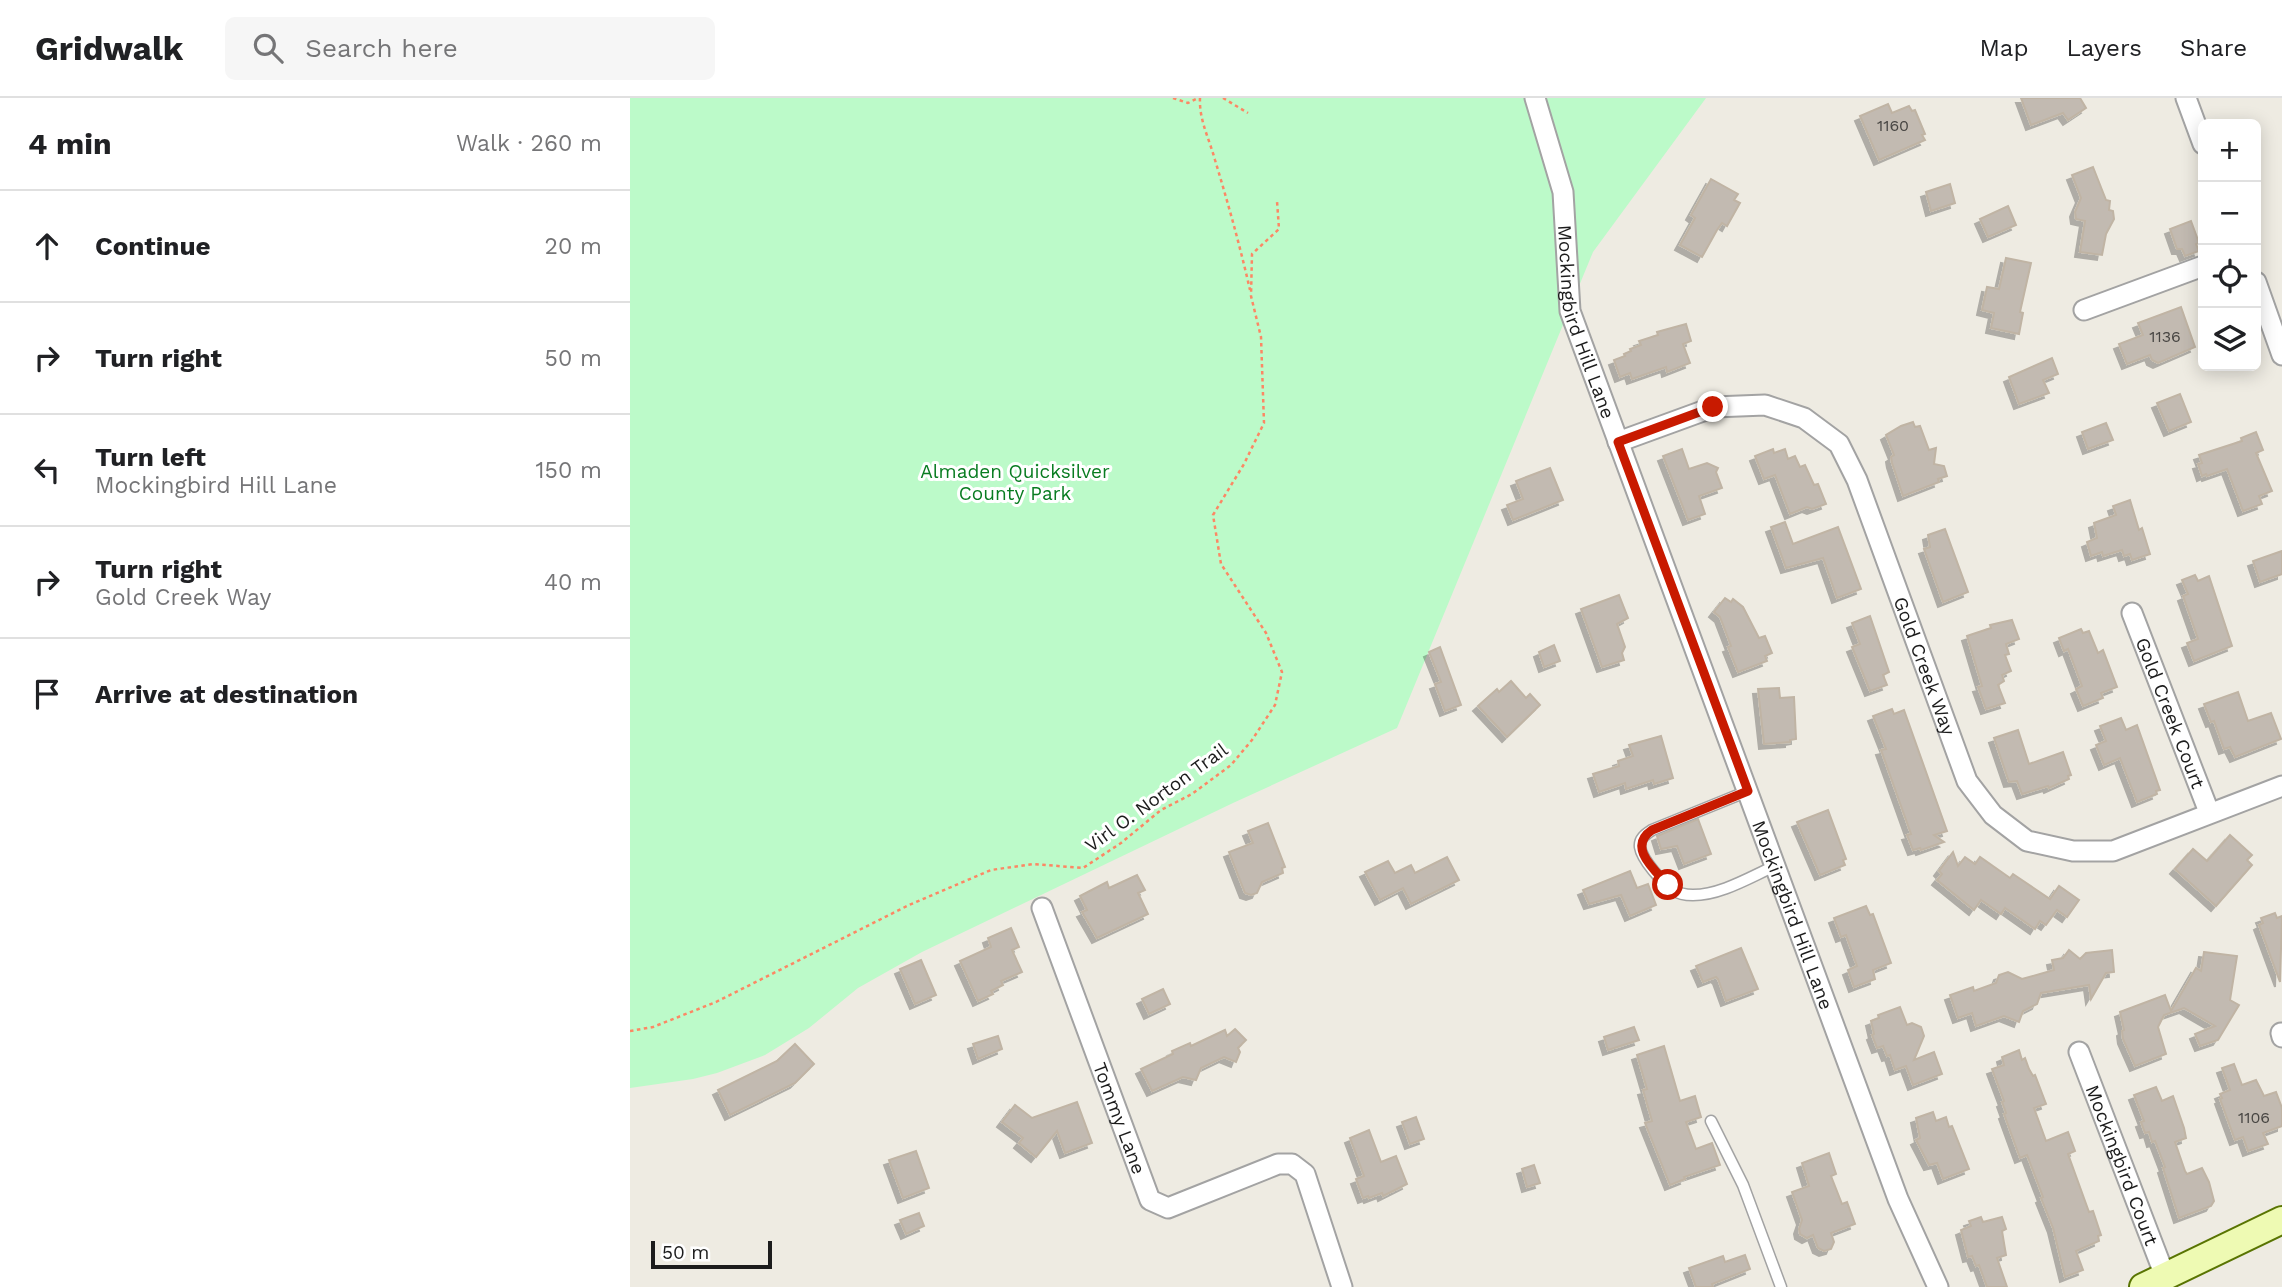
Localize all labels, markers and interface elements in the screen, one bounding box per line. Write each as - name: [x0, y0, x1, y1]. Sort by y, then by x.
- search box: [225, 17, 715, 80]
- text: Gridwalk: [35, 29, 183, 68]
- icon: search: [249, 29, 287, 67]
- text: Search here: [305, 33, 458, 63]
- text: Map: [1980, 34, 2028, 62]
- text: Layers: [2066, 34, 2142, 62]
- text: Share: [2180, 34, 2247, 62]
- house number: 1160: [1877, 116, 1909, 135]
- map controls: [2198, 119, 2261, 371]
- button: +: [2198, 119, 2261, 182]
- text: 4 min: [28, 126, 112, 161]
- text: Walk · 260 m: [456, 130, 602, 157]
- button: −: [2198, 182, 2261, 245]
- street label: Mockingbird Hill Lane: [1553, 224, 1620, 422]
- icon: ahead: [28, 227, 66, 265]
- text: Continue: [95, 231, 211, 261]
- text: 20 m: [545, 233, 602, 260]
- button: locate: [2198, 245, 2261, 308]
- button: layers: [2198, 308, 2261, 371]
- house number: 1136: [2149, 327, 2181, 346]
- icon: right: [28, 339, 66, 377]
- text: Turn right: [95, 343, 222, 373]
- text: 50 m: [545, 345, 602, 372]
- route end: [1697, 391, 1728, 422]
- text: Turn left: [95, 442, 206, 472]
- icon: left: [28, 451, 66, 489]
- text: 150 m: [536, 457, 602, 484]
- park label: Almaden Quicksilver County Park: [920, 460, 1110, 505]
- text: Mockingbird Hill Lane: [95, 472, 337, 499]
- text: Turn right: [95, 554, 222, 584]
- icon: right: [28, 563, 66, 601]
- text: 40 m: [544, 569, 602, 596]
- text: Gold Creek Way: [95, 584, 271, 611]
- street label: Gold Creek Way: [1889, 594, 1960, 739]
- street label: Gold Creek Court: [2131, 634, 2210, 792]
- icon: arrive: [28, 675, 66, 713]
- text: Arrive at destination: [95, 679, 358, 709]
- street label: Virl O. Norton Trail: [1081, 738, 1232, 857]
- street label: Mockingbird Hill Lane: [1747, 817, 1838, 1013]
- route start: [1652, 869, 1683, 900]
- street label: Tommy Lane: [1088, 1059, 1150, 1177]
- street label: Mockingbird Court: [2081, 1082, 2163, 1249]
- house number: 1106: [2238, 1108, 2270, 1127]
- scale bar: [651, 1238, 772, 1270]
- text: 50 m: [662, 1241, 709, 1264]

